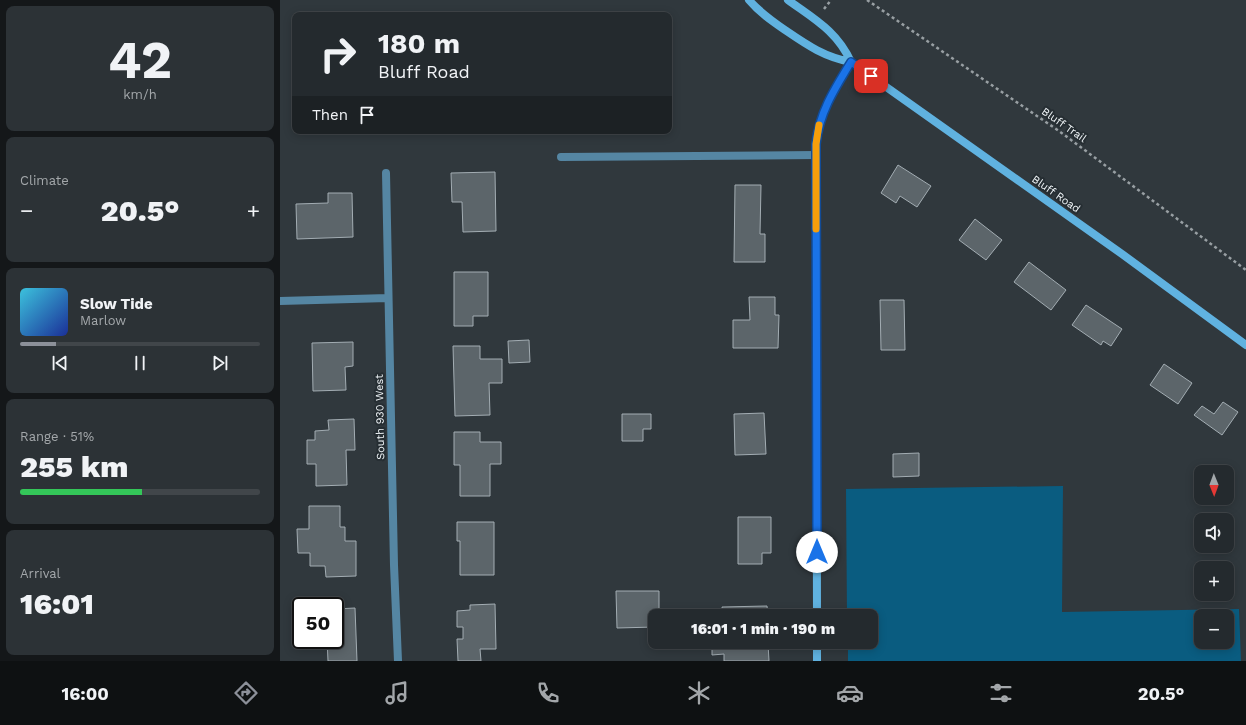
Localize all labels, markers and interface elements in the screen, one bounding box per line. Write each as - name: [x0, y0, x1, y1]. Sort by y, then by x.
- text: 180 m: [378, 27, 460, 60]
- icon: right: [312, 28, 364, 80]
- text: 42: [108, 30, 172, 91]
- pin: [854, 59, 888, 93]
- text: Bluff Road: [378, 61, 470, 82]
- icon: arrive: [860, 65, 882, 87]
- text: km/h: [123, 87, 157, 102]
- icon: arrive: [356, 104, 378, 126]
- street label: Bluff Trail: [1039, 105, 1089, 146]
- text: Then: [312, 106, 348, 124]
- text: Climate: [20, 173, 69, 188]
- street label: Bluff Road: [1029, 173, 1083, 215]
- text: 20.5°: [100, 193, 180, 228]
- text: −: [20, 198, 33, 223]
- text: +: [247, 198, 260, 223]
- text: Slow Tide: [80, 295, 153, 313]
- text: Marlow: [80, 313, 126, 328]
- icon: previous: [49, 352, 71, 374]
- icon: pause: [129, 352, 151, 374]
- icon: next: [209, 352, 231, 374]
- street label: South 930 West: [373, 374, 387, 460]
- text: Range · 51%: [20, 429, 94, 444]
- text: 255 km: [20, 449, 128, 484]
- north arrow: [1194, 465, 1234, 505]
- map controls: [1194, 465, 1234, 649]
- button: sound: [1194, 513, 1234, 553]
- position arrow: [796, 531, 838, 573]
- button: +: [1194, 561, 1234, 601]
- text: Arrival: [20, 566, 61, 581]
- text: 16:01: [20, 586, 94, 621]
- speed limit sign: 50: [292, 597, 344, 649]
- button: −: [1194, 609, 1234, 649]
- text: 16:01 · 1 min · 190 m: [691, 620, 835, 638]
- icon: directions: [232, 679, 260, 707]
- icon: music: [383, 679, 411, 707]
- icon: phone: [534, 679, 562, 707]
- icon: climate: [685, 679, 713, 707]
- icon: car: [836, 679, 864, 707]
- icon: filters: [987, 679, 1015, 707]
- text: 16:00: [61, 683, 109, 704]
- text: 20.5°: [1138, 683, 1185, 704]

